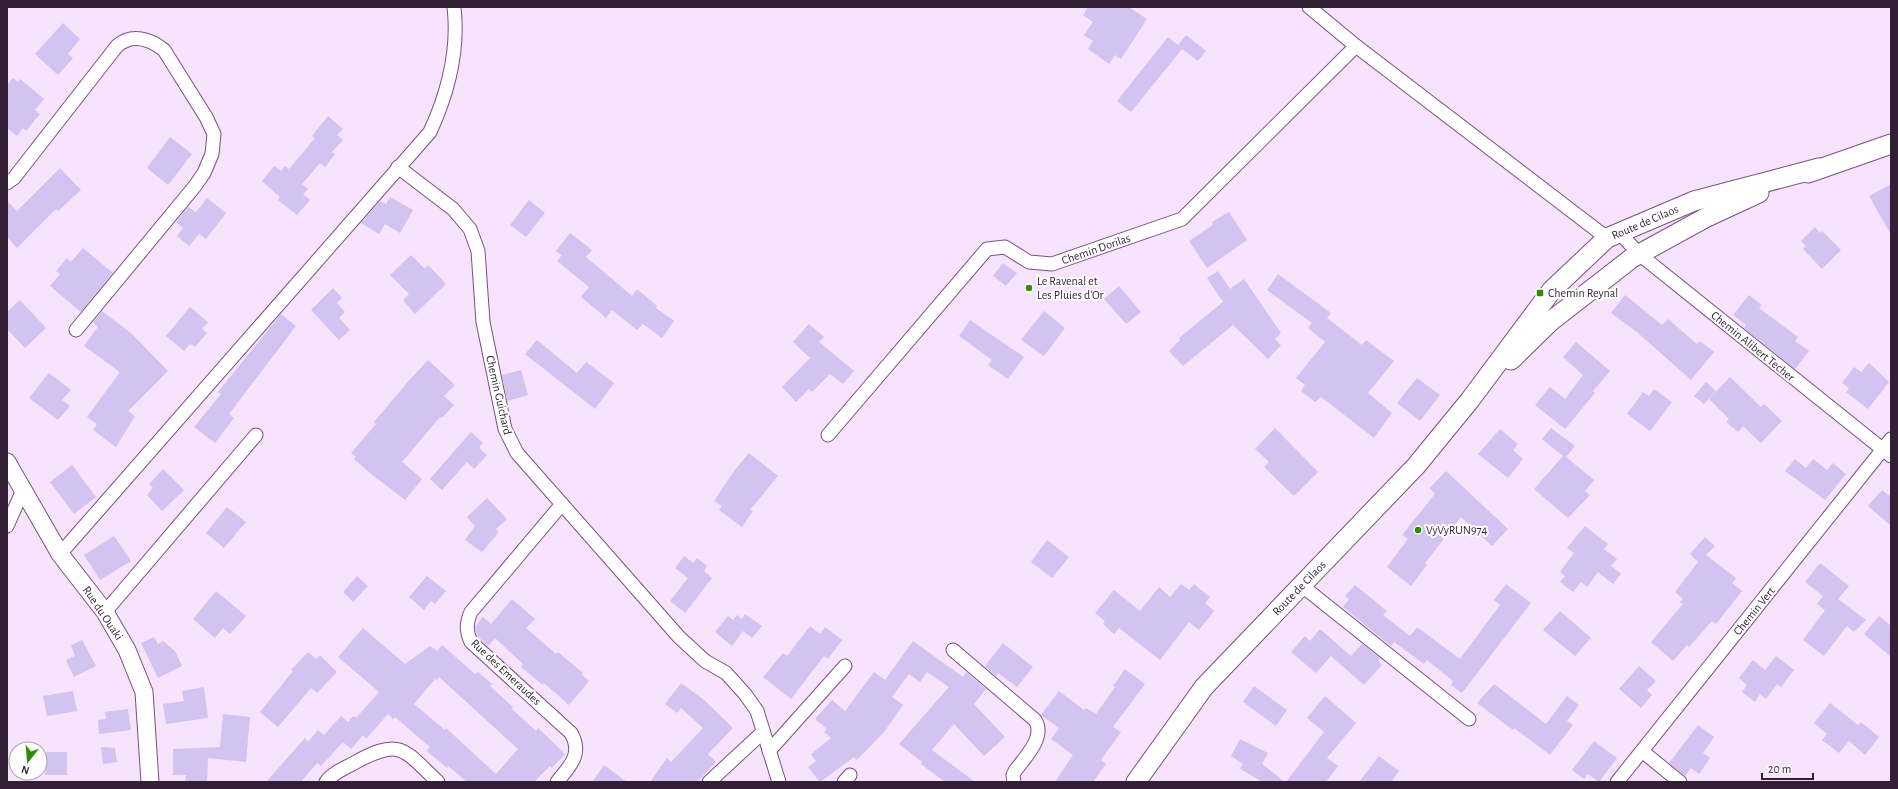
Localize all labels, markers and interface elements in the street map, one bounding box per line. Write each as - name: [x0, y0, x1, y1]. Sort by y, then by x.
- street label: Route de Cilaos: [1610, 203, 1680, 241]
- street label: Chemin Dorilas: [1060, 232, 1132, 266]
- place label: Le Ravenal et Les Pluies d'Or: [1037, 275, 1104, 301]
- marker: Le Ravenal et Les Pluies d'Or: [1024, 283, 1034, 293]
- place label: Chemin Reynal: [1548, 287, 1618, 300]
- marker: Chemin Reynal: [1535, 288, 1545, 298]
- street label: Chemin Alibert Techer: [1709, 309, 1797, 383]
- street label: Chemin Guichard: [484, 354, 514, 436]
- place label: VyVyRUN974: [1426, 524, 1488, 537]
- marker: VyVyRUN974: [1413, 525, 1423, 535]
- street label: Route de Cilaos: [1270, 558, 1328, 618]
- street label: Rue du Ouaki: [81, 584, 125, 642]
- street label: Chemin Vert: [1731, 584, 1777, 637]
- street label: Rue des Emeraudes: [469, 637, 543, 707]
- north arrow: [8, 741, 48, 781]
- scale bar: [1762, 755, 1813, 781]
- text: 20 m: [1768, 763, 1791, 775]
- text: N: [20, 764, 30, 776]

